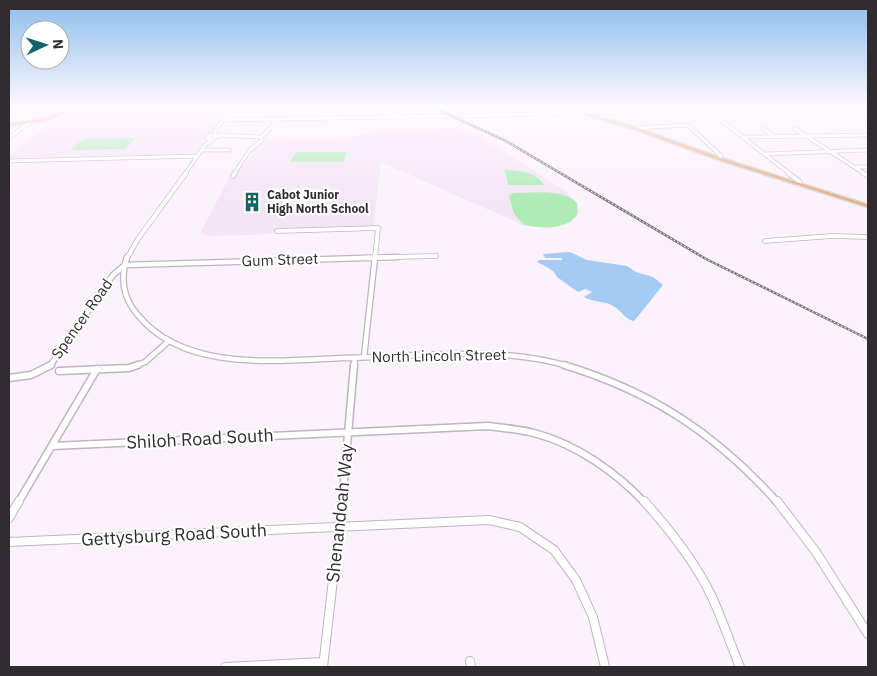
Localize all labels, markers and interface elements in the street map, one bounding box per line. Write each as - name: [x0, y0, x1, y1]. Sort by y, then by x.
- north arrow: [20, 20, 70, 70]
- text: N: [49, 38, 67, 50]
- place label: Cabot Junior High North School: [267, 187, 369, 216]
- building icon: Cabot Junior High North School: [241, 191, 263, 213]
- street label: Gum Street: [241, 249, 319, 270]
- street label: Spencer Road: [47, 275, 116, 362]
- street label: North Lincoln Street: [371, 345, 507, 366]
- street label: Shiloh Road South: [126, 423, 274, 454]
- street label: Shenandoah Way: [321, 442, 358, 584]
- street label: Gettysburg Road South: [80, 518, 267, 551]

